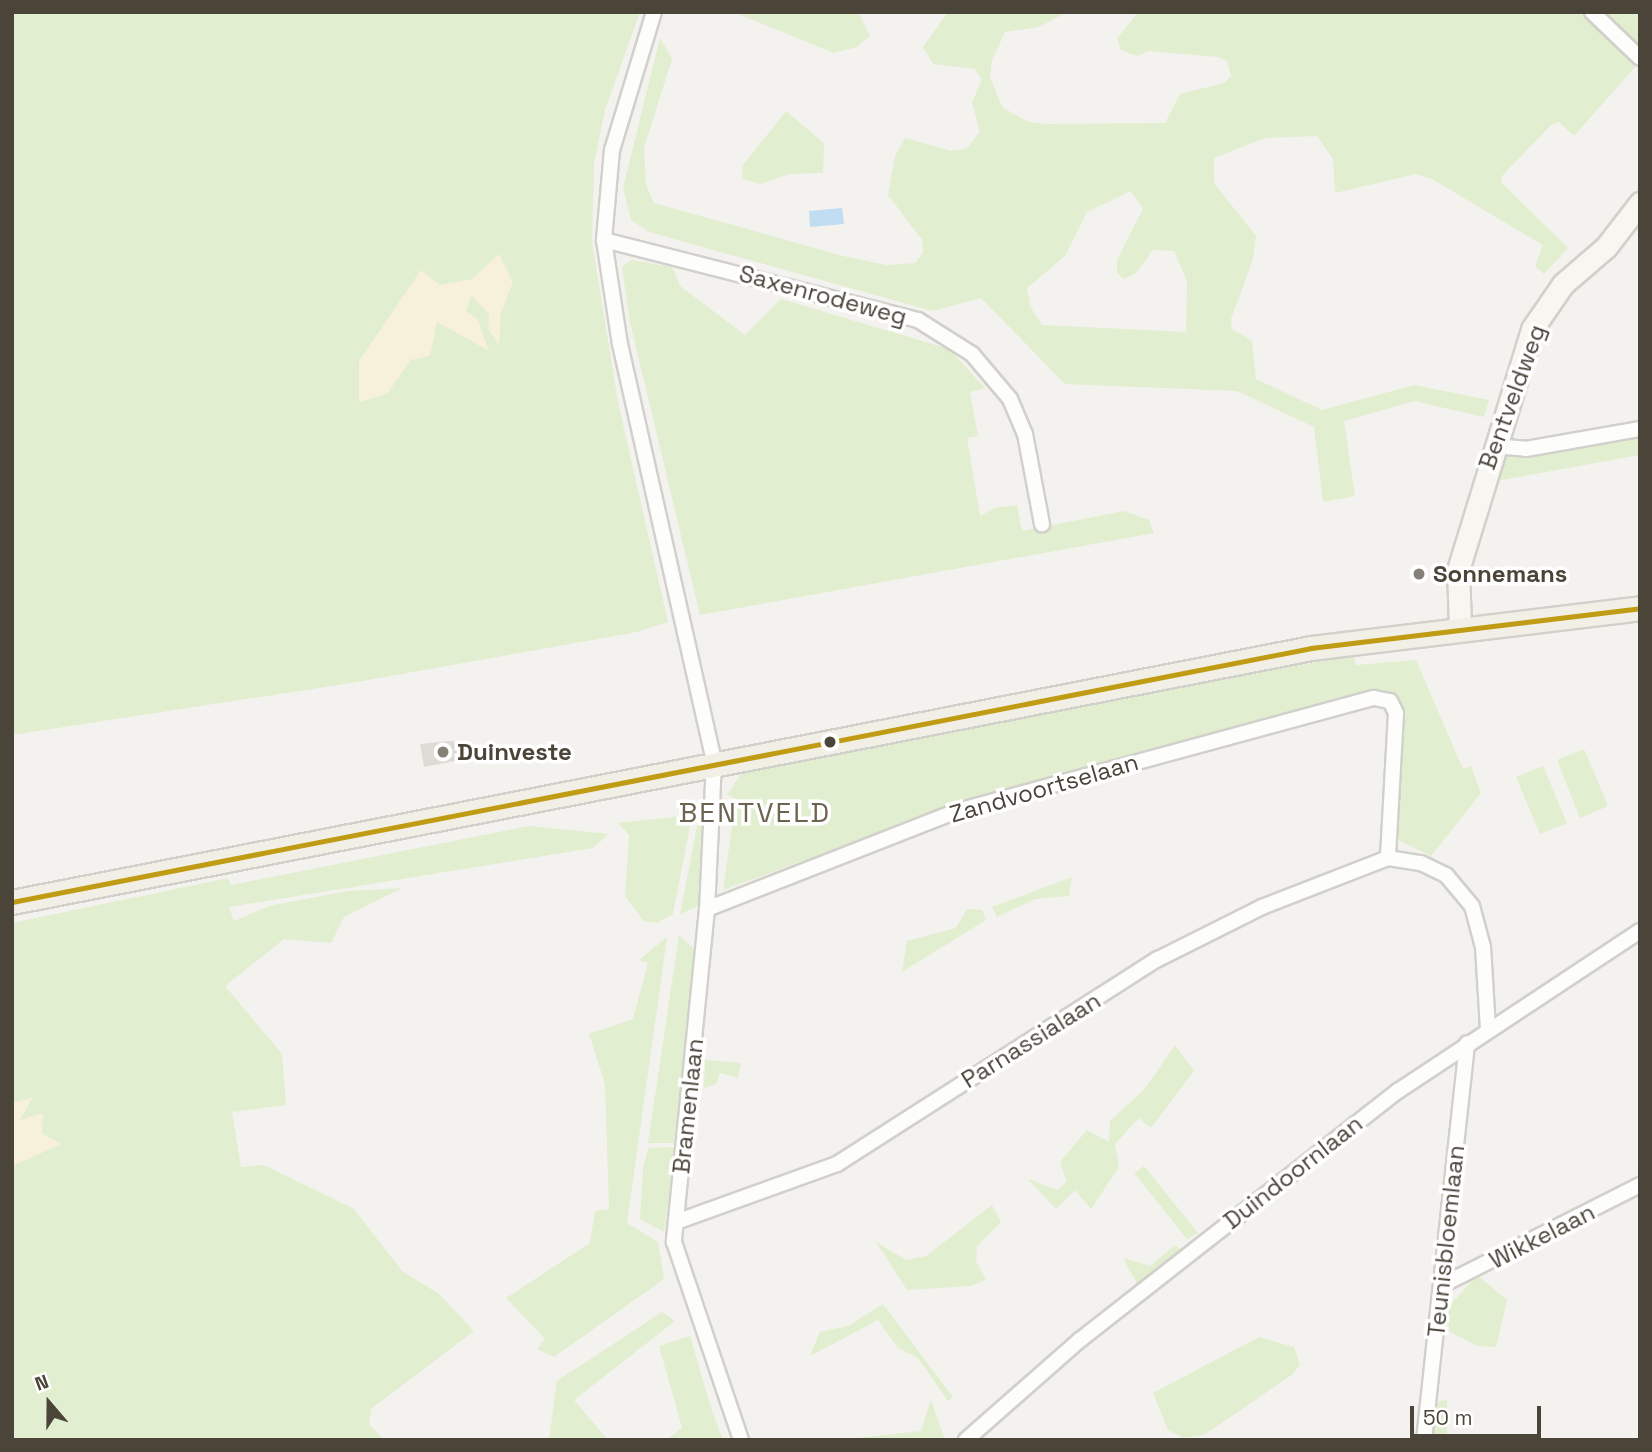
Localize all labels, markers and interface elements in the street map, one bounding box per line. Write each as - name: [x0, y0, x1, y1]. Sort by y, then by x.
- street label: Saxenrodeweg: [736, 259, 910, 331]
- street label: Bentveldweg: [1472, 321, 1552, 473]
- place label: Sonnemans: [1433, 560, 1567, 588]
- marker: Sonnemans: [1411, 566, 1427, 582]
- unlabelled marker: [823, 735, 837, 749]
- place label: Duinveste: [457, 738, 572, 766]
- marker: Duinveste: [435, 744, 451, 760]
- street label: Zandvoortselaan: [946, 747, 1142, 829]
- district label: BENTVELD: [680, 795, 830, 829]
- street label: Parnassialaan: [956, 986, 1106, 1094]
- street label: Bramenlaan: [667, 1037, 709, 1175]
- street label: Duindoornlaan: [1218, 1109, 1368, 1235]
- street label: Teunisbloemlaan: [1422, 1144, 1470, 1338]
- street label: Wikkelaan: [1484, 1197, 1600, 1275]
- north arrow: [14, 1368, 84, 1438]
- text: N: [31, 1369, 52, 1397]
- scale bar: [1414, 1392, 1545, 1436]
- text: 50 m: [1423, 1404, 1473, 1431]

